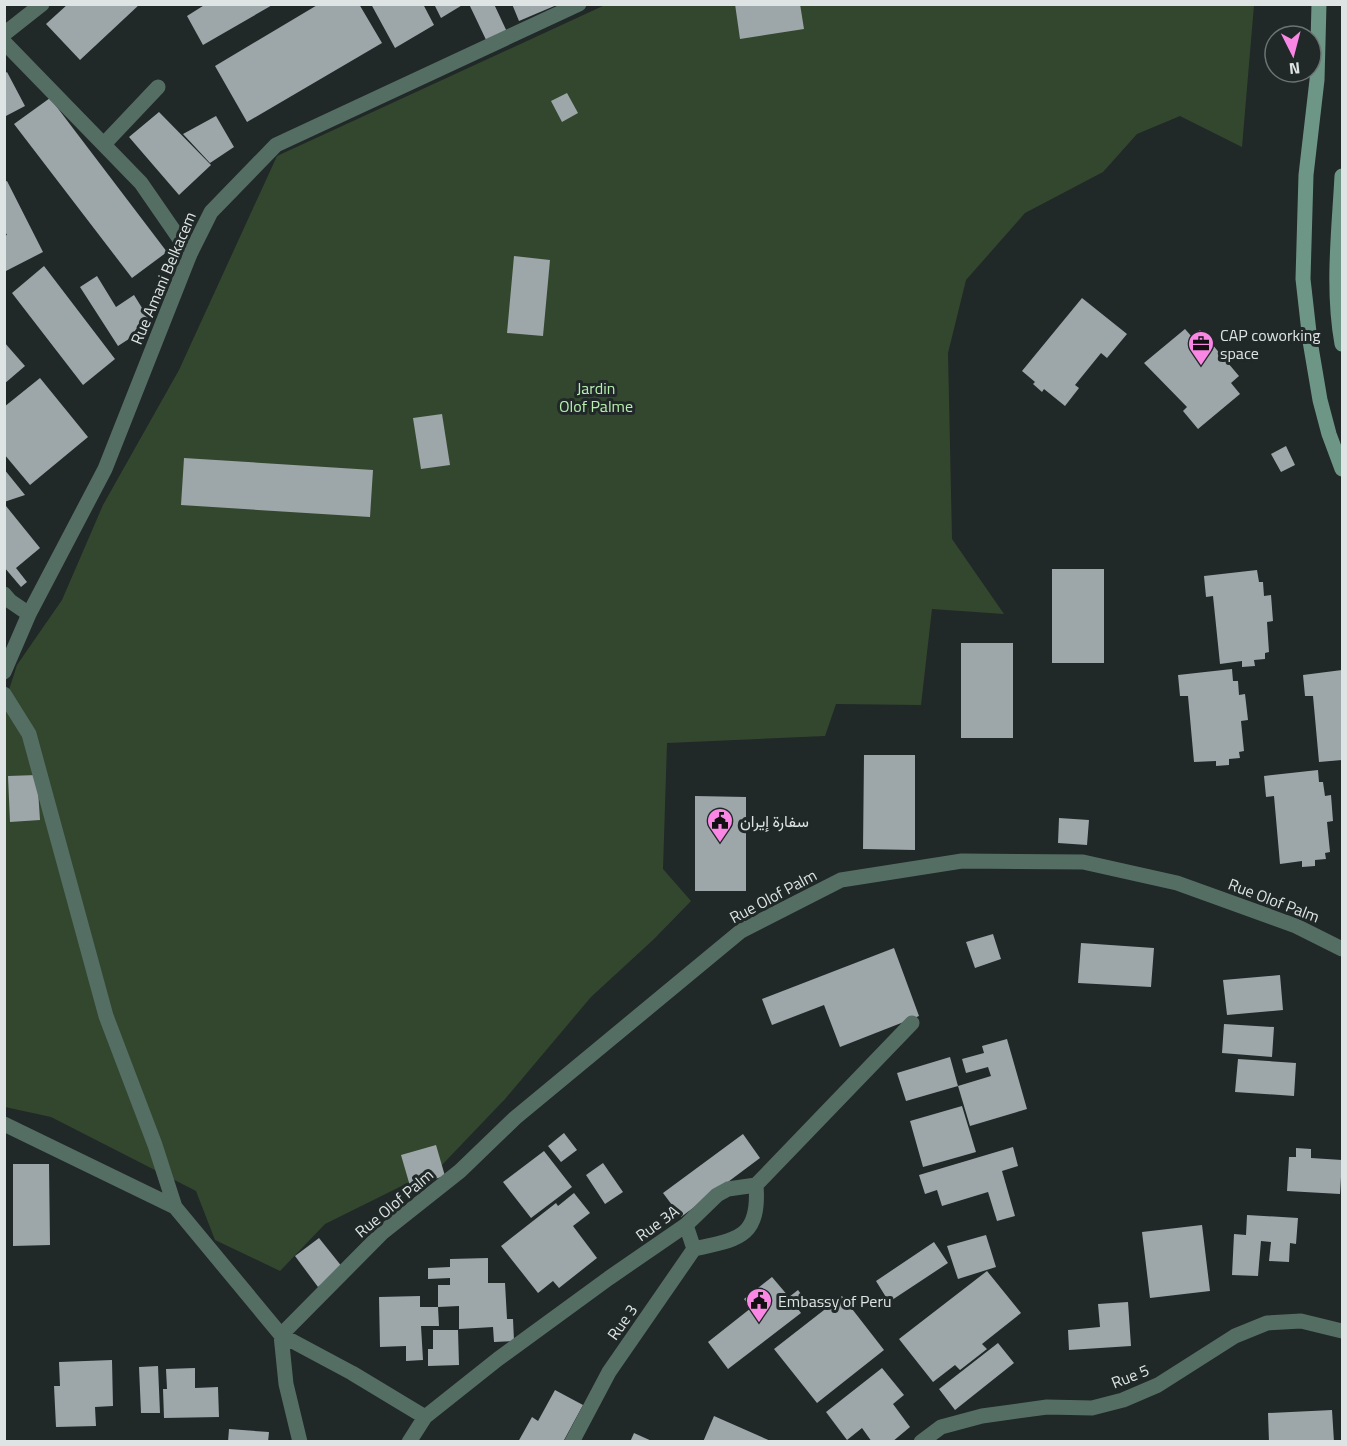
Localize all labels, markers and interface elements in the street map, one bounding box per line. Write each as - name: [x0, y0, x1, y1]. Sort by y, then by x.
- north arrow: [1263, 24, 1323, 84]
- text: N: [1288, 56, 1301, 81]
- street label: Rue Amani Belkacem: [124, 208, 202, 348]
- place label: CAP coworking space: [1220, 323, 1321, 365]
- office icon: CAP coworking space: [1186, 329, 1216, 367]
- park label: Jardin Olof Palme: [559, 376, 633, 418]
- public building icon: سفارة إيران: [705, 806, 735, 844]
- place label: سفارة إيران: [740, 809, 809, 833]
- street label: Rue Olof Palm: [725, 863, 821, 929]
- street label: Rue Olof Palm: [1225, 872, 1323, 928]
- street label: Rue Olof Palm: [350, 1163, 438, 1243]
- street label: Rue 3A: [630, 1199, 684, 1247]
- public building icon: Embassy of Peru: [744, 1286, 774, 1324]
- place label: Embassy of Peru: [778, 1289, 891, 1313]
- street label: Rue 3: [601, 1299, 643, 1345]
- street label: Rue 5: [1107, 1358, 1153, 1394]

